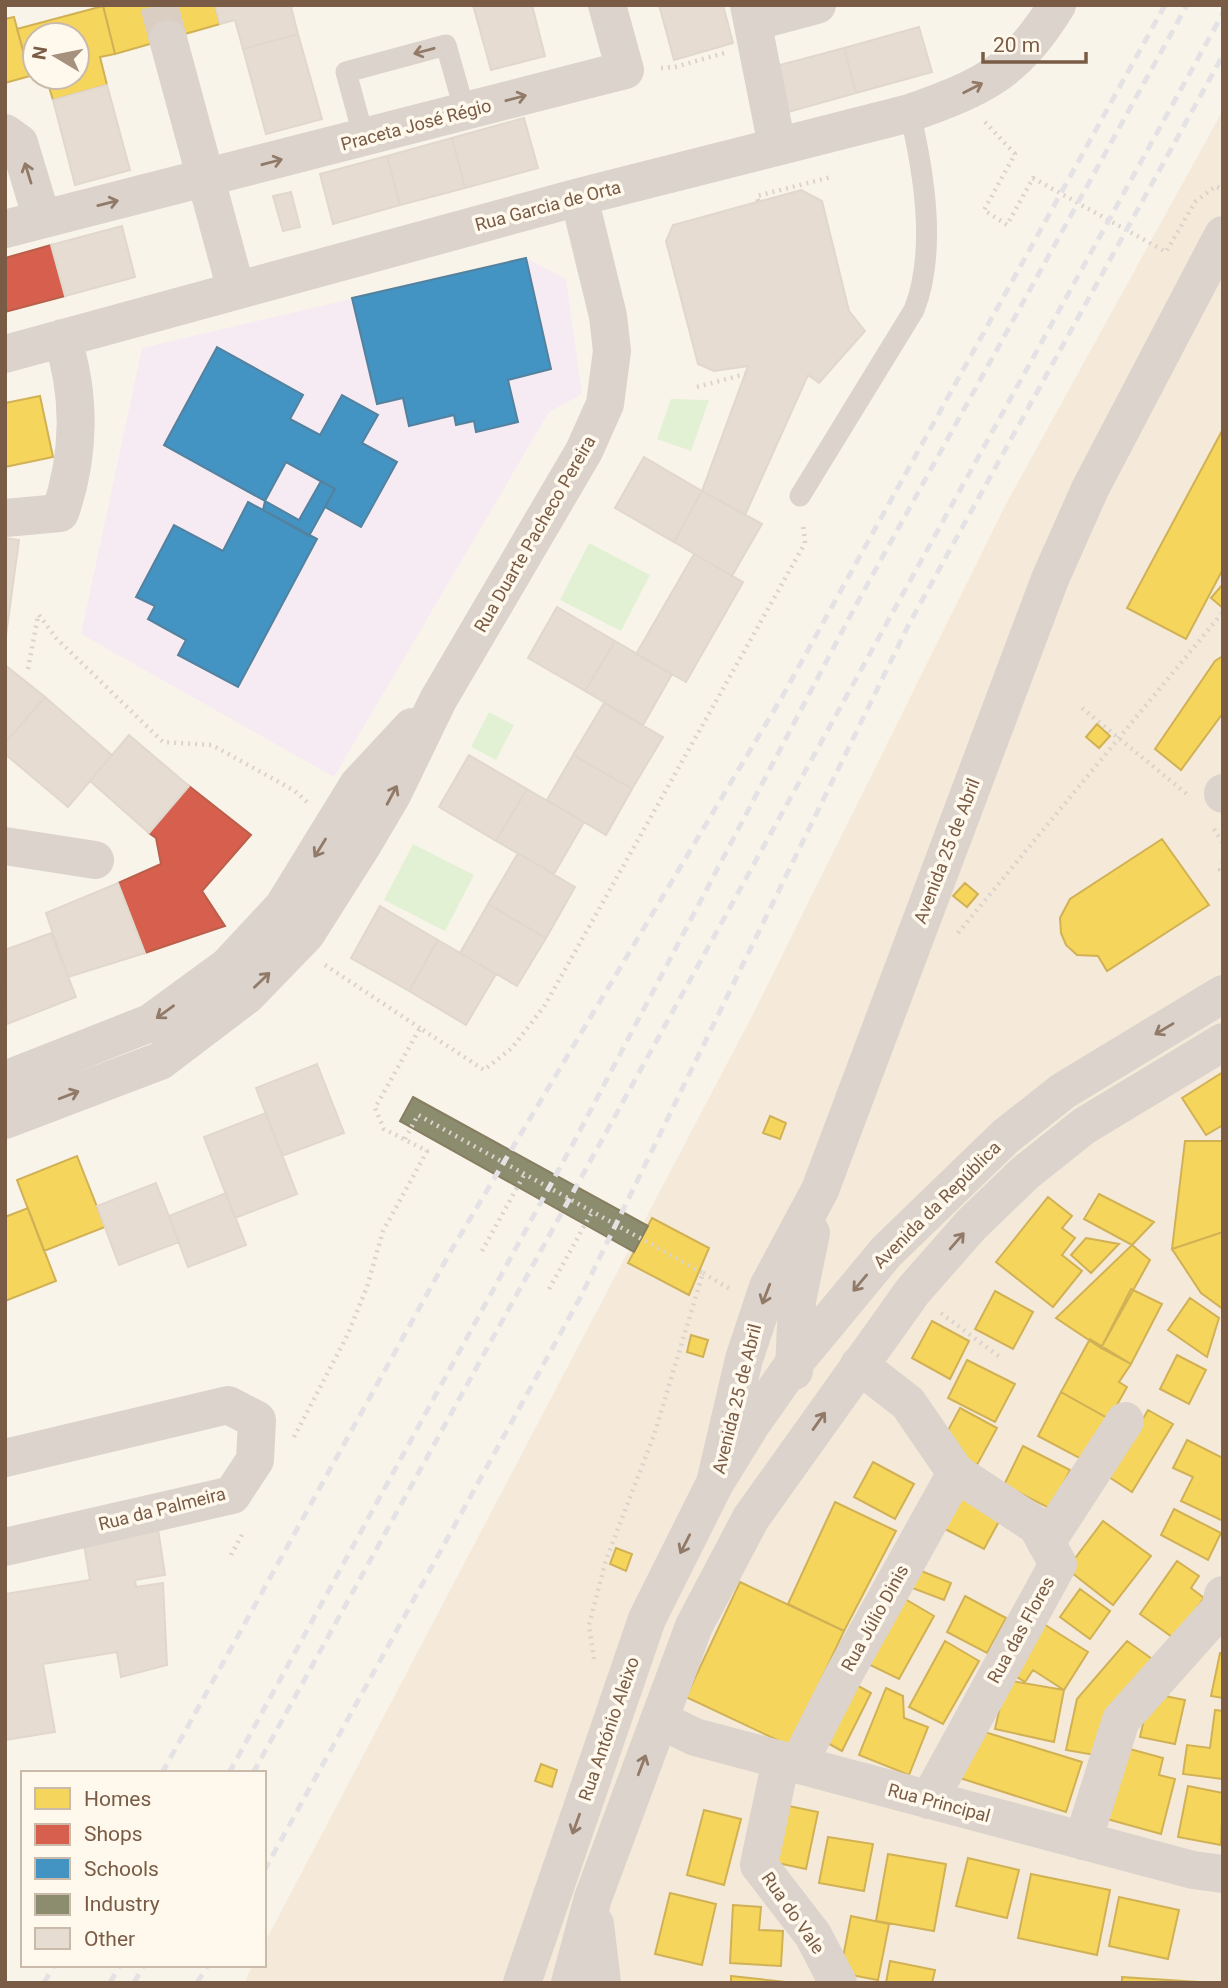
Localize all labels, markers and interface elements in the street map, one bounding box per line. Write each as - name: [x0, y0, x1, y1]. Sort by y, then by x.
- north arrow: [21, 21, 91, 91]
- scale bar: [983, 21, 1086, 65]
- text: 20 m: [993, 33, 1040, 57]
- text: N: [27, 45, 52, 62]
- one-way arrow: [413, 45, 436, 58]
- one-way arrow: [962, 81, 983, 95]
- one-way arrow: [504, 91, 527, 104]
- street label: Praceta José Régio: [338, 94, 493, 155]
- one-way arrow: [260, 155, 283, 168]
- one-way arrow: [20, 162, 33, 184]
- street label: Rua Garcia de Orta: [473, 176, 623, 235]
- one-way arrow: [96, 196, 119, 209]
- street label: Rua Duarte Pacheco Pereira: [470, 432, 600, 636]
- street label: Avenida 25 de Abril: [909, 775, 984, 926]
- one-way arrow: [385, 785, 399, 805]
- one-way arrow: [312, 838, 326, 858]
- one-way arrow: [253, 972, 270, 989]
- one-way arrow: [156, 1004, 175, 1019]
- one-way arrow: [1155, 1023, 1175, 1037]
- one-way arrow: [58, 1088, 79, 1101]
- street label: Avenida da República: [869, 1137, 1005, 1273]
- one-way arrow: [949, 1232, 965, 1250]
- one-way arrow: [852, 1274, 868, 1292]
- one-way arrow: [759, 1282, 772, 1304]
- street label: Avenida 25 de Abril: [708, 1322, 765, 1476]
- one-way arrow: [812, 1412, 826, 1431]
- street label: Rua da Palmeira: [96, 1483, 228, 1534]
- one-way arrow: [677, 1533, 691, 1554]
- street label: Rua Júlio Dinis: [837, 1561, 912, 1675]
- street label: Rua das Flores: [983, 1573, 1058, 1687]
- street label: Rua António Aleixo: [574, 1654, 643, 1804]
- one-way arrow: [637, 1754, 650, 1776]
- legend: [21, 1771, 266, 1967]
- street label: Rua Principal: [886, 1779, 993, 1826]
- text: Homes: [84, 1787, 151, 1811]
- one-way arrow: [569, 1813, 581, 1835]
- text: Shops: [84, 1822, 143, 1846]
- text: Schools: [84, 1857, 159, 1881]
- street label: Rua do Vale: [758, 1868, 829, 1958]
- text: Industry: [84, 1892, 160, 1916]
- text: Other: [84, 1927, 135, 1951]

